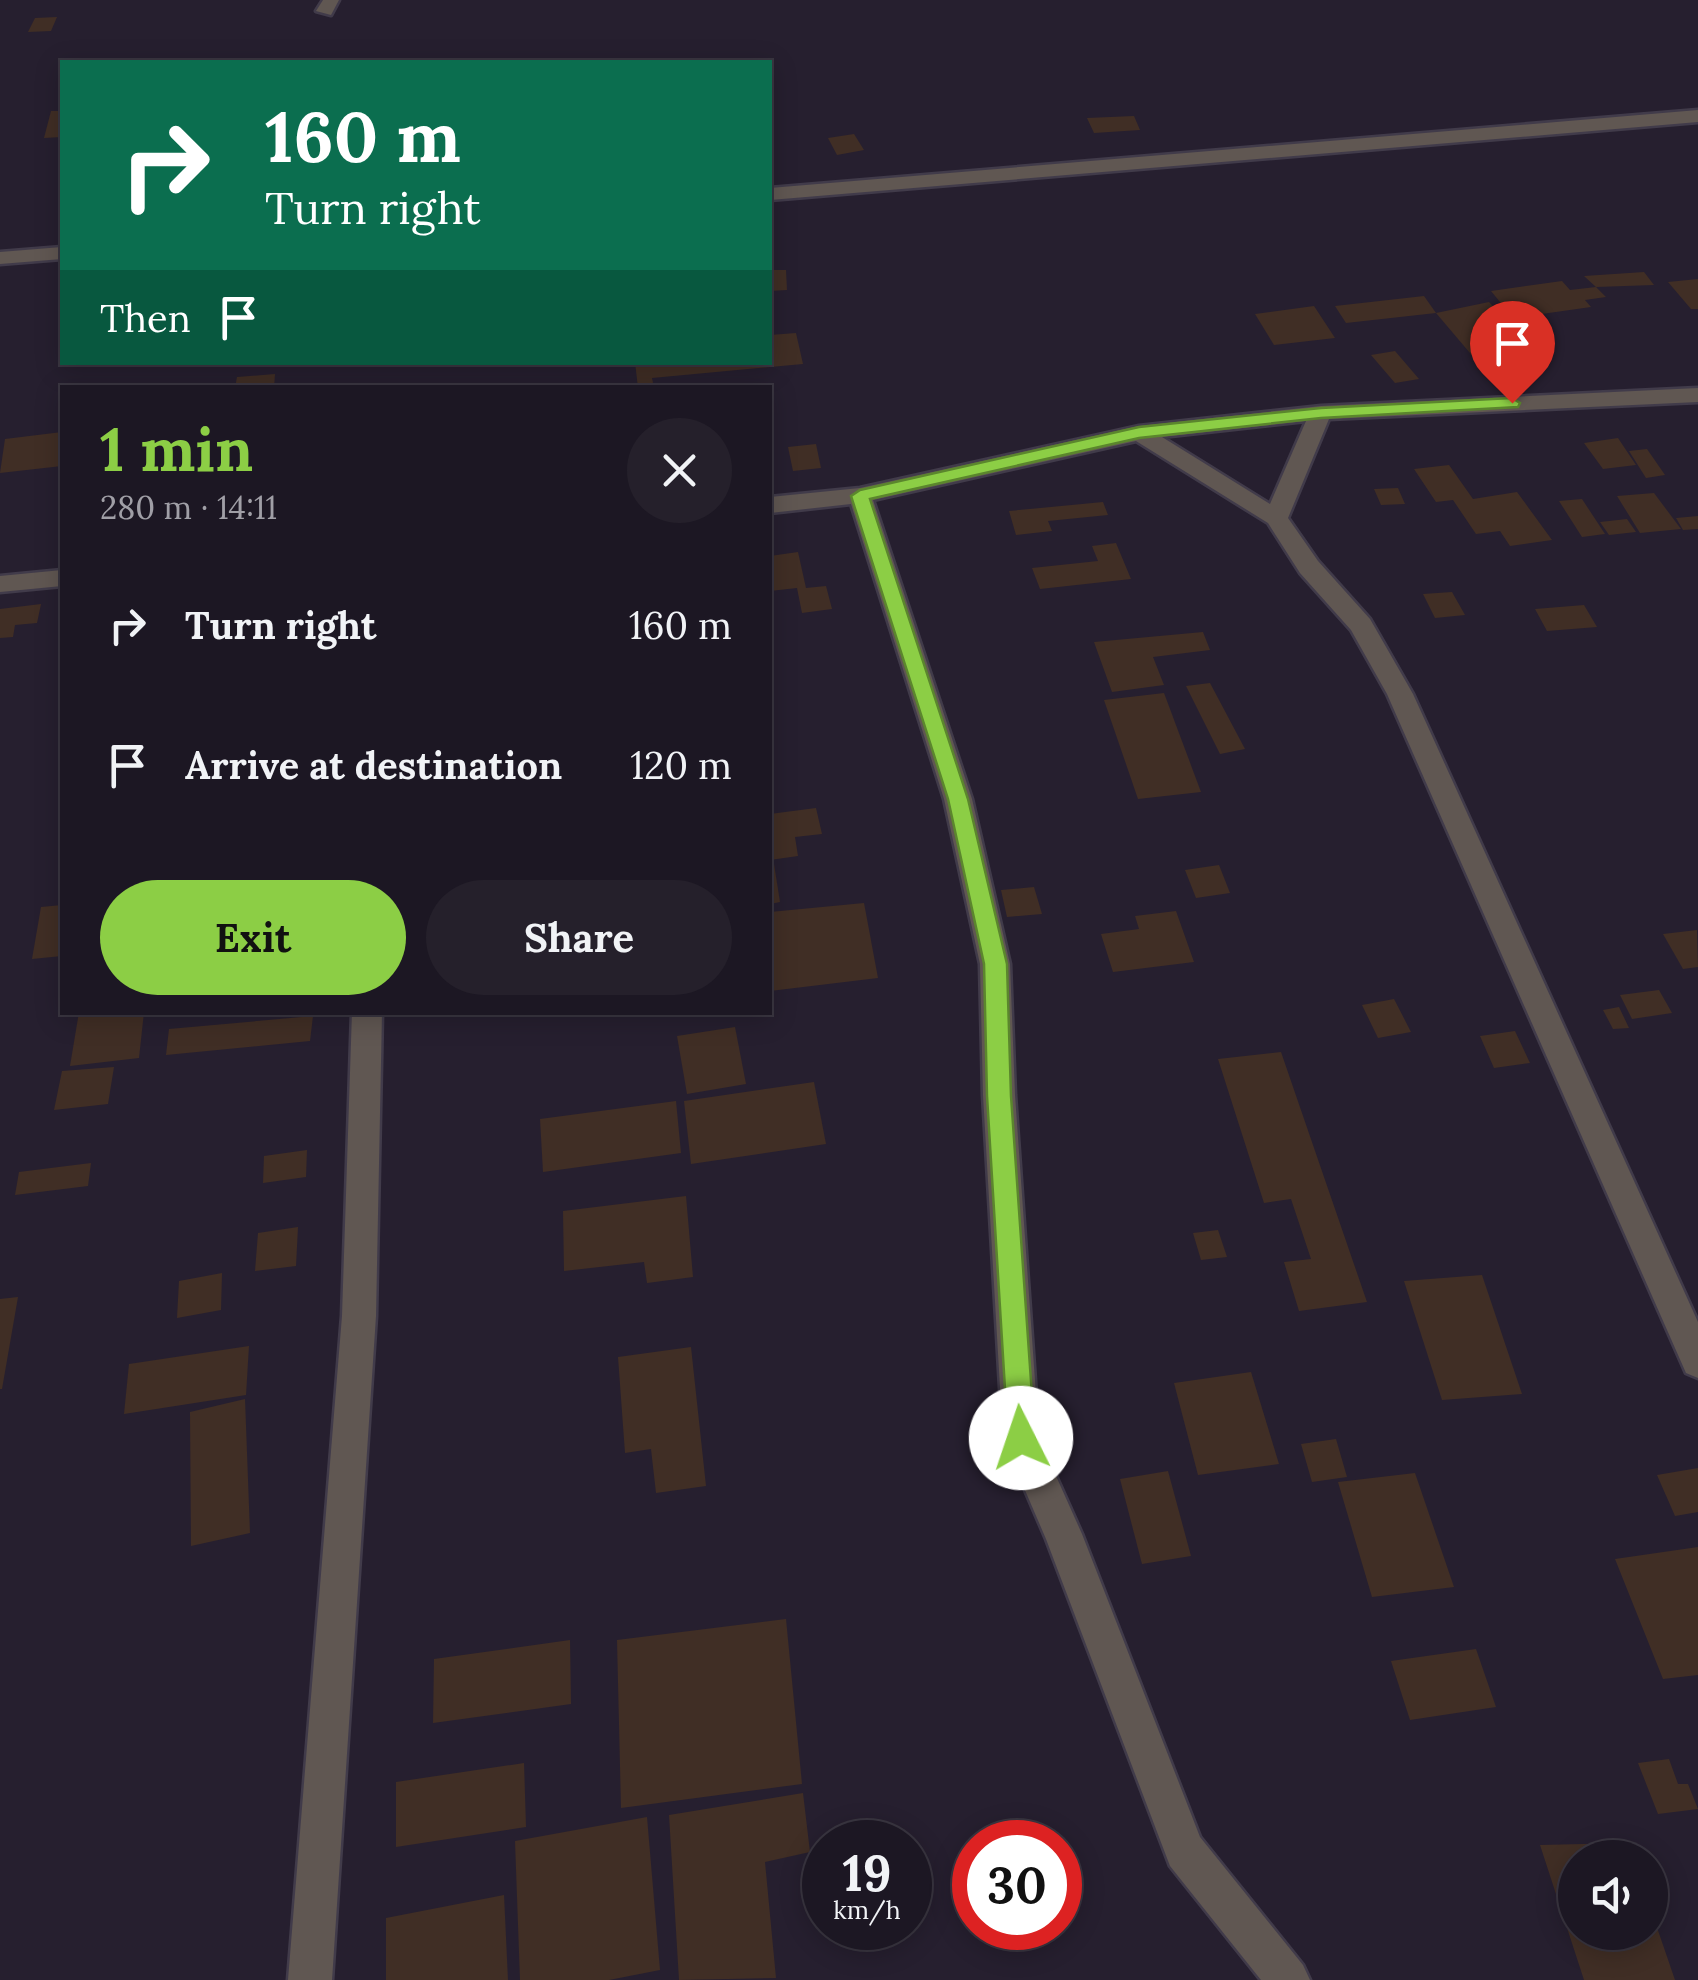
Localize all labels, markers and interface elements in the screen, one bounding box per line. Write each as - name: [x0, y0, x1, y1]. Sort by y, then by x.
- text: 160 m: [265, 92, 461, 181]
- icon: right: [100, 100, 230, 230]
- text: Turn right: [265, 179, 481, 236]
- icon: arrive: [211, 290, 266, 345]
- text: Then: [100, 294, 191, 342]
- pin: [1470, 301, 1555, 404]
- icon: arrive: [1485, 316, 1540, 371]
- text: 1 min: [100, 411, 253, 487]
- button: close: [627, 418, 732, 523]
- text: 280 m · 14:11: [100, 487, 277, 528]
- icon: right: [100, 598, 155, 653]
- text: Turn right: [185, 601, 376, 649]
- text: 160 m: [629, 601, 732, 649]
- icon: arrive: [100, 738, 155, 793]
- text: Arrive at destination: [185, 741, 562, 789]
- text: 120 m: [630, 741, 732, 789]
- button: Exit: [100, 880, 406, 995]
- button: Share: [426, 880, 732, 995]
- position arrow: [969, 1386, 1073, 1490]
- speed limit sign: 30: [952, 1820, 1082, 1950]
- map controls: [1558, 1840, 1668, 1950]
- button: sound: [1558, 1840, 1668, 1950]
- text: 19: [842, 1841, 892, 1905]
- text: km/h: [833, 1894, 901, 1926]

